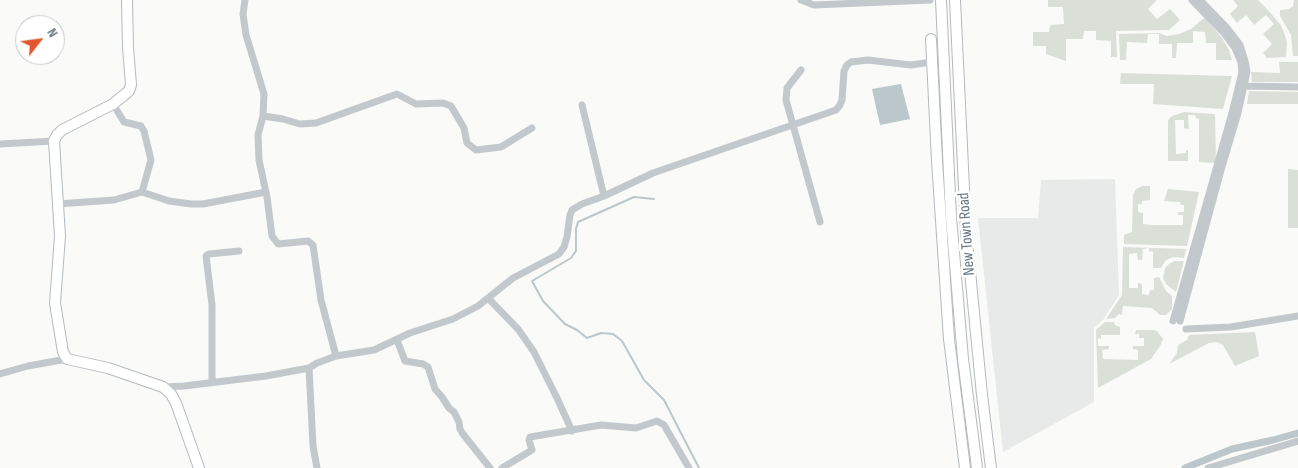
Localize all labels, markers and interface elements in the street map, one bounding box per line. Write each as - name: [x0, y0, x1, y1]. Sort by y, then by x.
- north arrow: [15, 15, 65, 65]
- text: N: [43, 25, 62, 40]
- street label: New Town Road: [955, 192, 979, 276]

